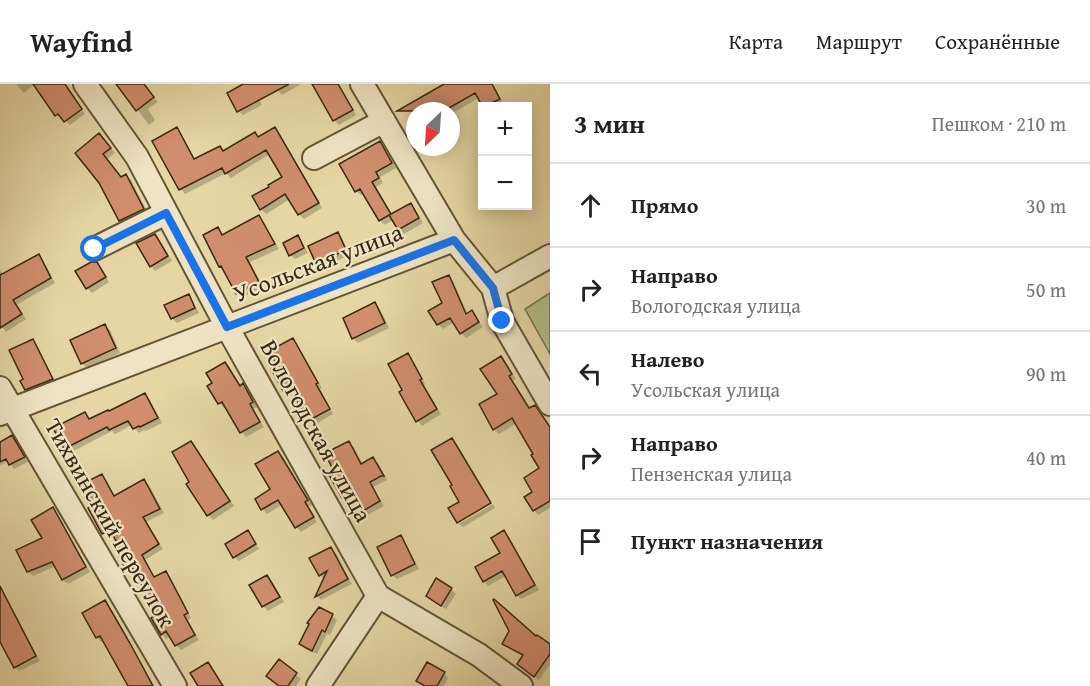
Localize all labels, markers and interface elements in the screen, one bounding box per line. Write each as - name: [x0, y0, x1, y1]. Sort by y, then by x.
- text: Wayfind: [30, 21, 132, 62]
- text: Карта: [729, 26, 783, 57]
- text: Маршрут: [816, 26, 902, 57]
- text: Сохранённые: [935, 26, 1060, 57]
- north arrow: [406, 102, 460, 156]
- map controls: [478, 102, 532, 210]
- button: +: [478, 102, 532, 156]
- text: 3 мин: [574, 104, 645, 143]
- text: Пешком · 210 m: [932, 109, 1066, 138]
- button: −: [478, 156, 532, 210]
- icon: ahead: [574, 189, 607, 222]
- text: Прямо: [631, 189, 698, 221]
- text: 30 m: [1026, 191, 1066, 220]
- street label: Усольская улица: [228, 214, 408, 311]
- route start: [80, 235, 106, 261]
- text: Направо: [631, 259, 718, 291]
- icon: right: [574, 273, 607, 306]
- text: 50 m: [1026, 275, 1066, 304]
- text: Вологодская улица: [631, 291, 801, 320]
- route end: [488, 307, 514, 333]
- street label: Вологодская улица: [252, 333, 381, 529]
- text: Налево: [631, 343, 704, 375]
- icon: left: [574, 357, 607, 390]
- text: 90 m: [1026, 359, 1066, 388]
- text: Усольская улица: [631, 375, 780, 404]
- street label: Тихвинский переулок: [36, 412, 185, 634]
- text: Направо: [631, 427, 718, 459]
- icon: right: [574, 441, 607, 474]
- text: 40 m: [1026, 443, 1066, 472]
- text: Пензенская улица: [631, 459, 792, 488]
- icon: arrive: [574, 525, 607, 558]
- text: Пункт назначения: [631, 525, 823, 557]

